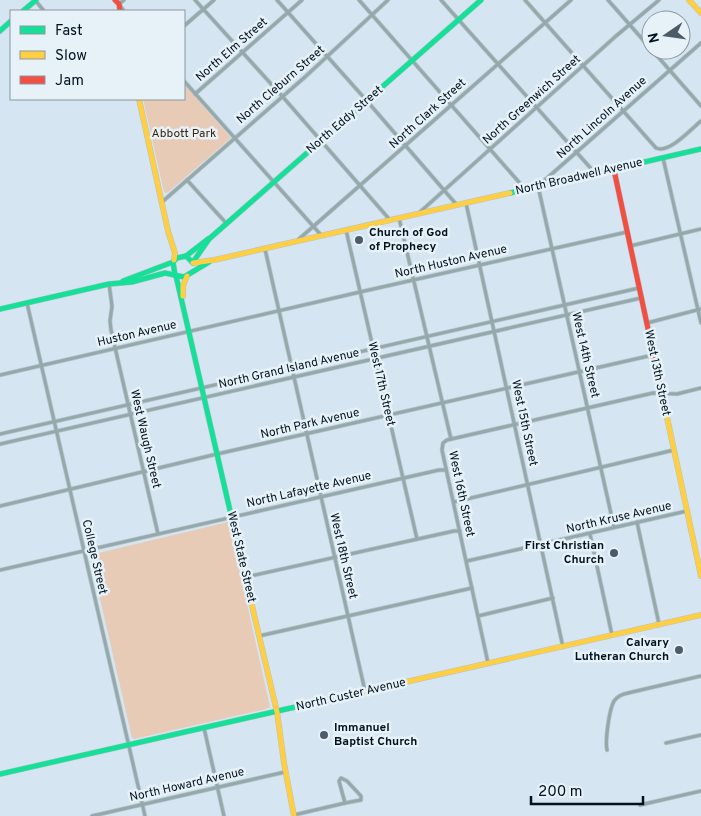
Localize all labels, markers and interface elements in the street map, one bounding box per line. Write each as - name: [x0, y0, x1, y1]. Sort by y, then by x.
- legend: [10, 10, 185, 100]
- north arrow: [641, 10, 691, 60]
- street label: North Elm Street: [193, 14, 271, 86]
- text: Fast: [55, 22, 83, 41]
- text: N: [645, 31, 664, 44]
- street label: North Cleburn Street: [233, 42, 329, 128]
- text: Slow: [55, 47, 87, 66]
- street label: North Greenwich Street: [480, 52, 584, 148]
- text: Jam: [55, 72, 84, 91]
- street label: North Lincoln Avenue: [554, 73, 650, 163]
- street label: North Clark Street: [386, 75, 470, 153]
- street label: North Eddy Street: [303, 82, 387, 158]
- park label: Abbott Park: [152, 126, 216, 142]
- street label: North Broadwell Avenue: [514, 155, 644, 199]
- place label: Church of God of Prophecy: [369, 225, 448, 255]
- marker: Church of God of Prophecy: [353, 234, 365, 246]
- street label: North Huston Avenue: [393, 241, 509, 283]
- street label: West 14th Street: [567, 311, 603, 399]
- street label: Huston Avenue: [96, 317, 178, 351]
- street label: West 13th Street: [640, 329, 674, 417]
- street label: West 17th Street: [364, 340, 398, 428]
- street label: North Grand Island Avenue: [217, 345, 361, 393]
- street label: West 15th Street: [507, 378, 541, 468]
- street label: West Waugh Street: [126, 388, 164, 490]
- street label: North Park Avenue: [259, 405, 361, 443]
- street label: West 16th Street: [444, 449, 478, 539]
- street label: North Lafayette Avenue: [245, 468, 373, 512]
- street label: North Kruse Avenue: [565, 498, 673, 538]
- street label: West State Street: [223, 510, 259, 604]
- street label: West 18th Street: [325, 512, 361, 600]
- street label: College Street: [78, 518, 110, 596]
- place label: First Christian Church: [525, 538, 604, 568]
- marker: First Christian Church: [608, 547, 620, 559]
- place label: Calvary Lutheran Church: [575, 635, 669, 665]
- marker: Calvary Lutheran Church: [673, 644, 685, 656]
- street label: North Custer Avenue: [295, 675, 407, 715]
- place label: Immanuel Baptist Church: [334, 720, 417, 750]
- marker: Immanuel Baptist Church: [318, 729, 330, 741]
- street label: North Howard Avenue: [128, 764, 246, 806]
- scale bar: [531, 774, 644, 806]
- text: 200 m: [538, 783, 583, 802]

